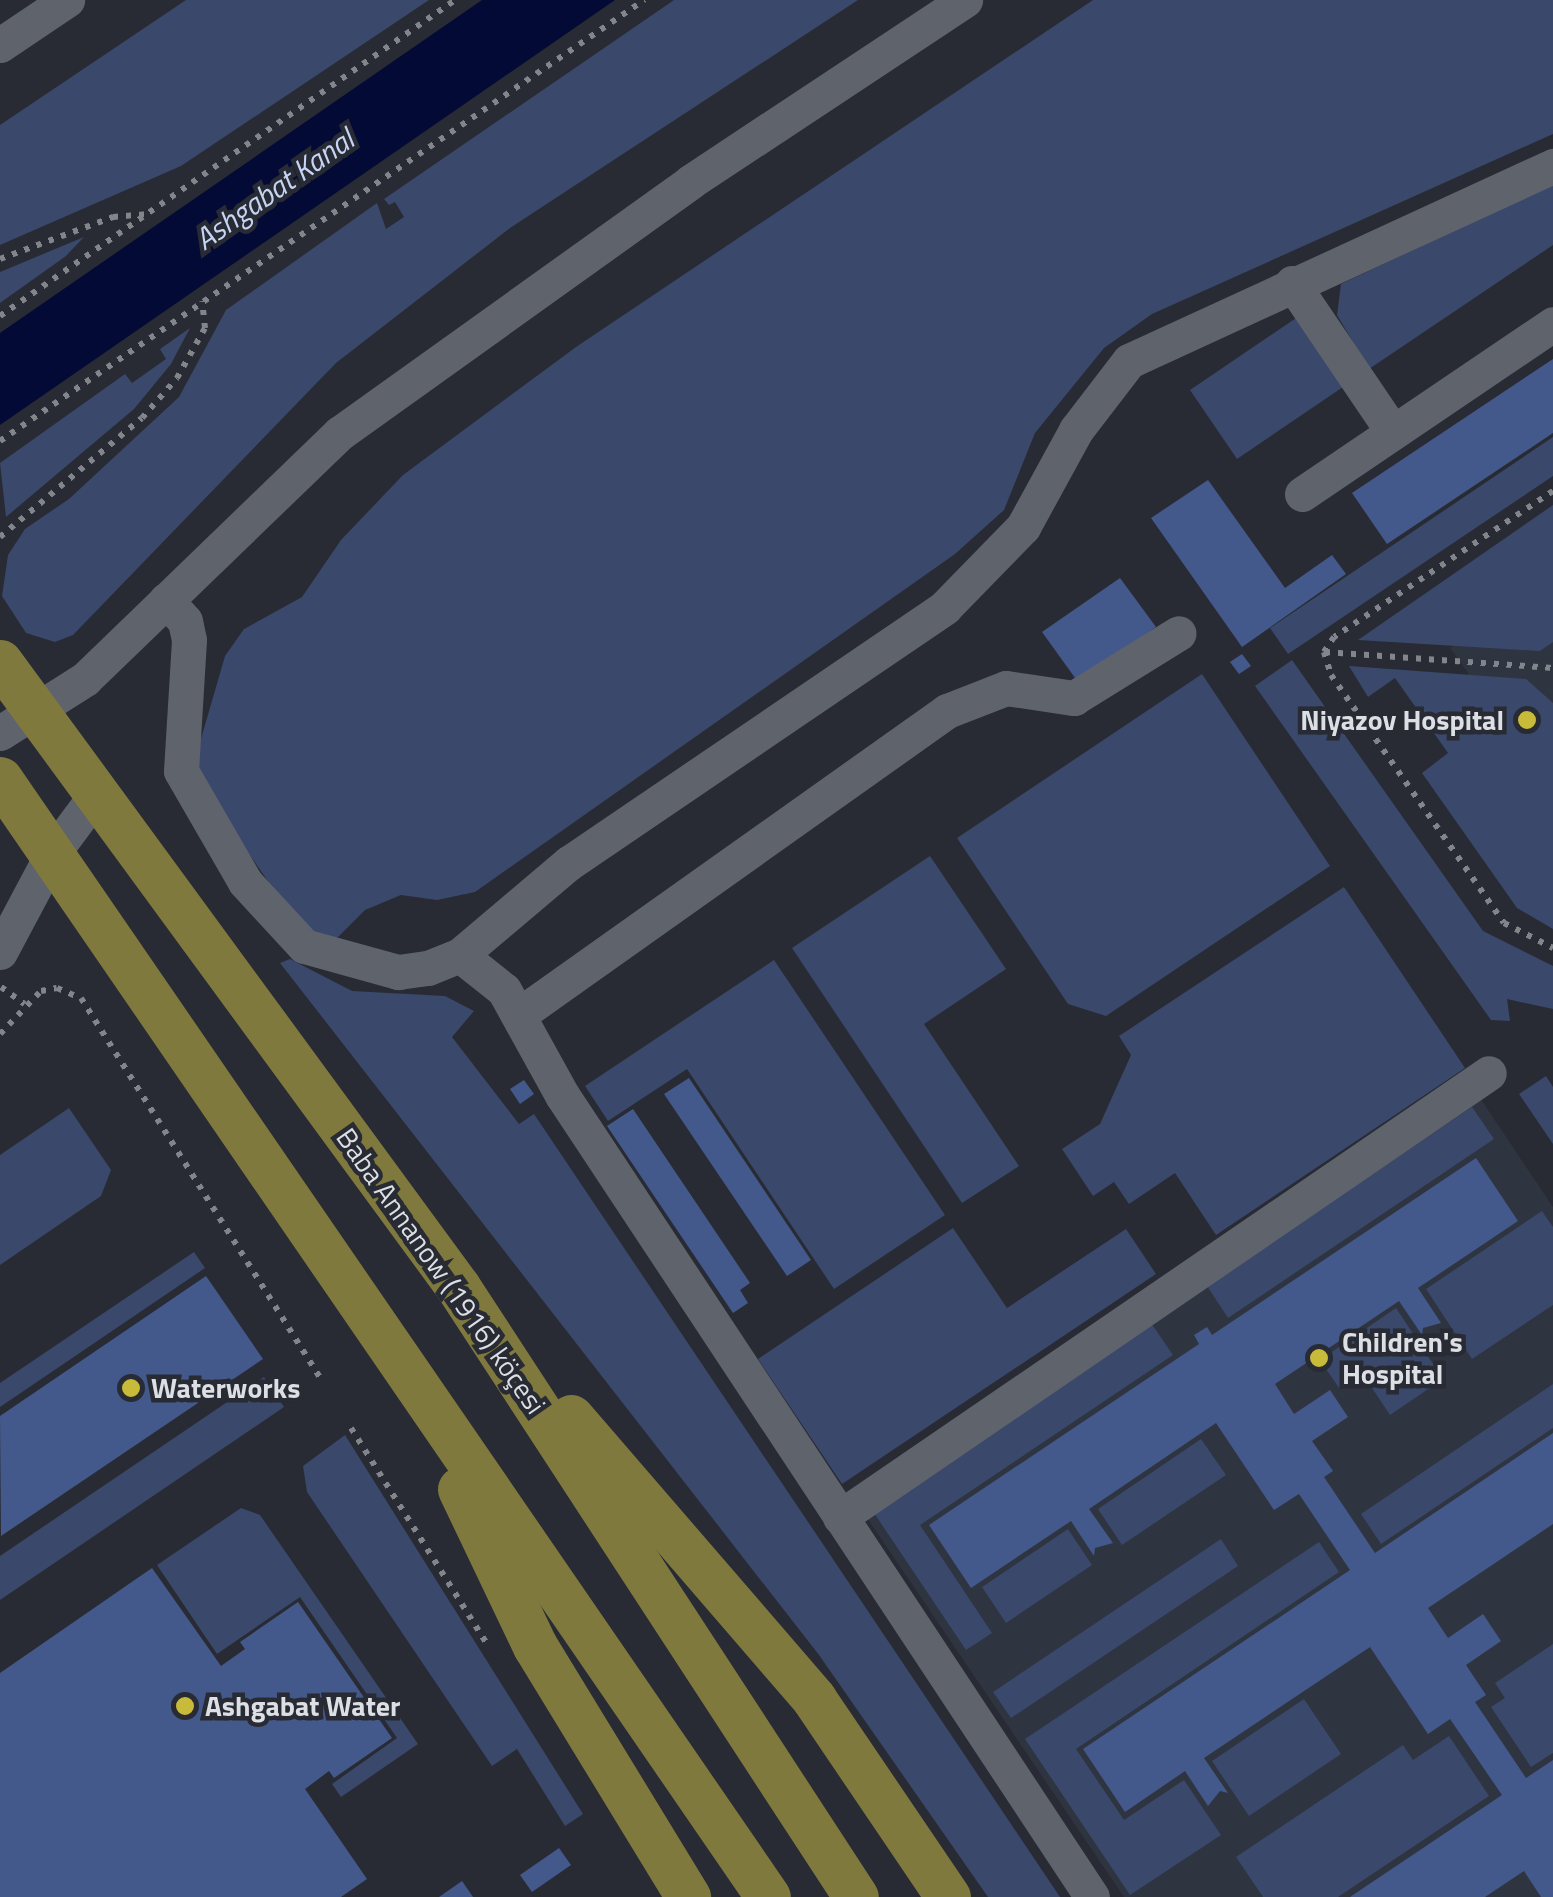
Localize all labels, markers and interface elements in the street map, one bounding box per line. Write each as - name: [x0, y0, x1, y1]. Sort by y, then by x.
- water label: Ashgabat Kanal: [187, 121, 361, 257]
- place label: Niyazov Hospital: [1300, 703, 1504, 737]
- marker: Niyazov Hospital: [1514, 707, 1540, 733]
- street label: Baba Annanow (1916) köçesi: [329, 1122, 553, 1420]
- place label: Children's Hospital: [1342, 1325, 1463, 1391]
- marker: Children's Hospital: [1306, 1345, 1332, 1371]
- place label: Waterworks: [151, 1371, 300, 1405]
- marker: Waterworks: [120, 1377, 142, 1399]
- place label: Ashgabat Water: [205, 1689, 401, 1723]
- marker: Ashgabat Water: [174, 1695, 196, 1717]

